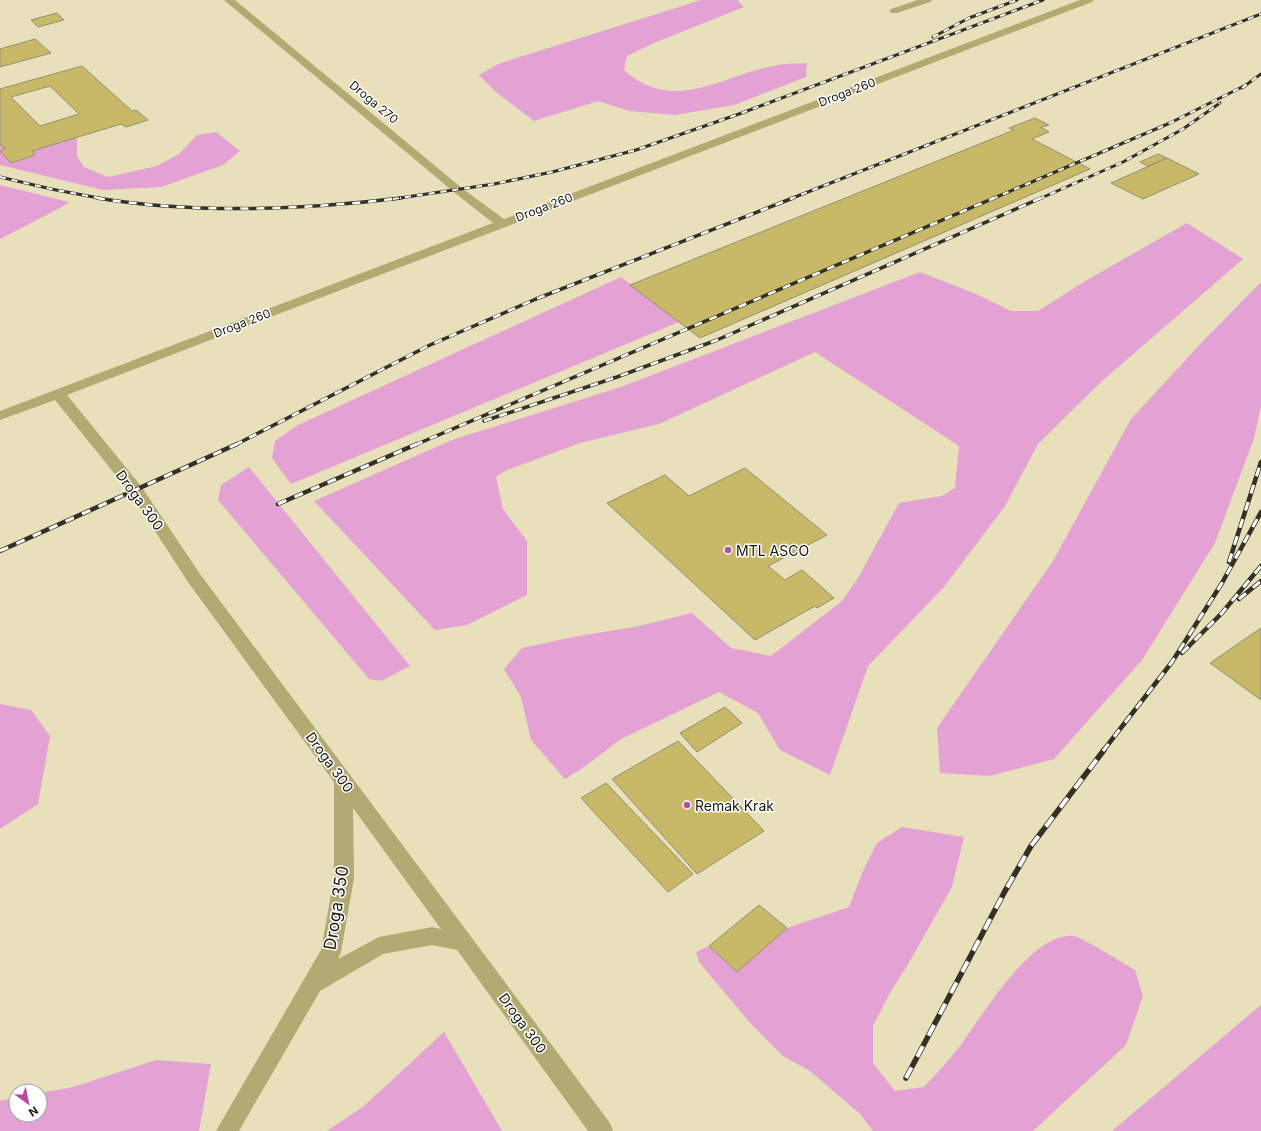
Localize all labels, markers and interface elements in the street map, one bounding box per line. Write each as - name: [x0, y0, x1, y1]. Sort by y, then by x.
- street label: Droga 260: [816, 74, 878, 110]
- street label: Droga 270: [347, 77, 401, 127]
- street label: Droga 260: [513, 189, 575, 225]
- street label: Droga 260: [211, 305, 273, 341]
- street label: Droga 300: [112, 467, 168, 533]
- place label: MTL ASCO: [736, 542, 809, 559]
- marker: MTL ASCO: [723, 545, 733, 555]
- street label: Droga 300: [302, 729, 358, 795]
- place label: Remak Krak: [695, 797, 774, 814]
- marker: Remak Krak: [682, 800, 692, 810]
- street label: Droga 350: [319, 865, 353, 951]
- street label: Droga 300: [495, 990, 551, 1056]
- north arrow: [8, 1083, 48, 1123]
- text: N: [26, 1103, 41, 1120]

